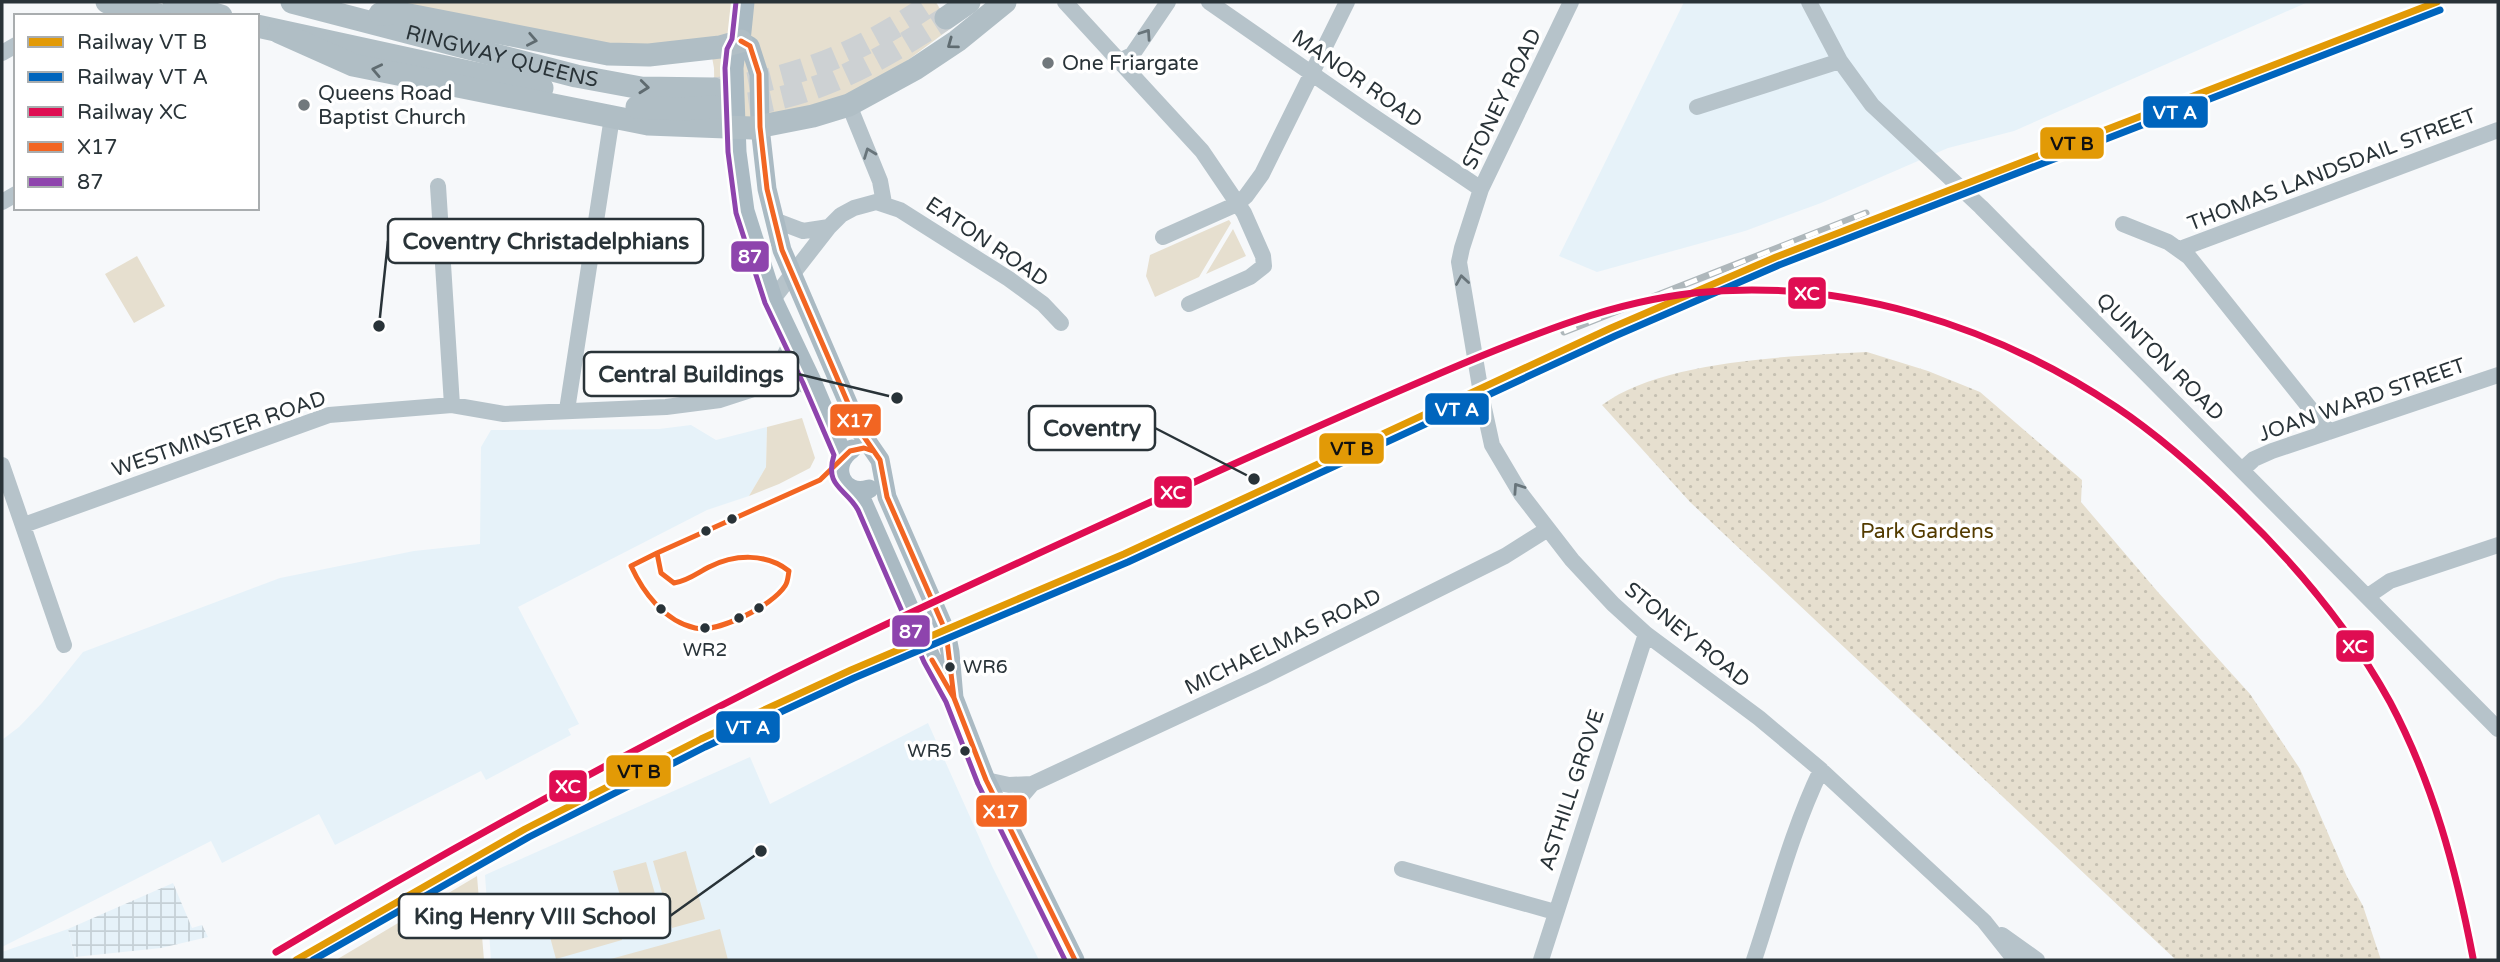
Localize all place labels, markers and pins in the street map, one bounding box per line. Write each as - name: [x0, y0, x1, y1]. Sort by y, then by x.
- place label: One Friargate: [1062, 51, 1199, 76]
- marker: One Friargate: [1040, 55, 1056, 71]
- place label: Queens Road Baptist Church: [318, 81, 466, 130]
- marker: Queens Road Baptist Church: [296, 97, 312, 113]
- callout: Coventry Christadelphians: [388, 219, 703, 263]
- callout: Central Buildings: [584, 352, 798, 396]
- callout: Coventry: [1029, 406, 1155, 450]
- unlabelled marker: [725, 512, 739, 526]
- unlabelled marker: [699, 524, 713, 538]
- unlabelled marker: [752, 601, 766, 615]
- unlabelled marker: [654, 602, 668, 616]
- unlabelled marker: [732, 611, 746, 625]
- marker: WR2: [698, 621, 712, 635]
- place label: WR2: [683, 639, 727, 661]
- place label: WR6: [963, 656, 1008, 678]
- marker: WR6: [943, 660, 957, 674]
- place label: WR5: [907, 740, 952, 762]
- marker: WR5: [958, 744, 972, 758]
- callout: King Henry VIII School: [399, 894, 670, 938]

